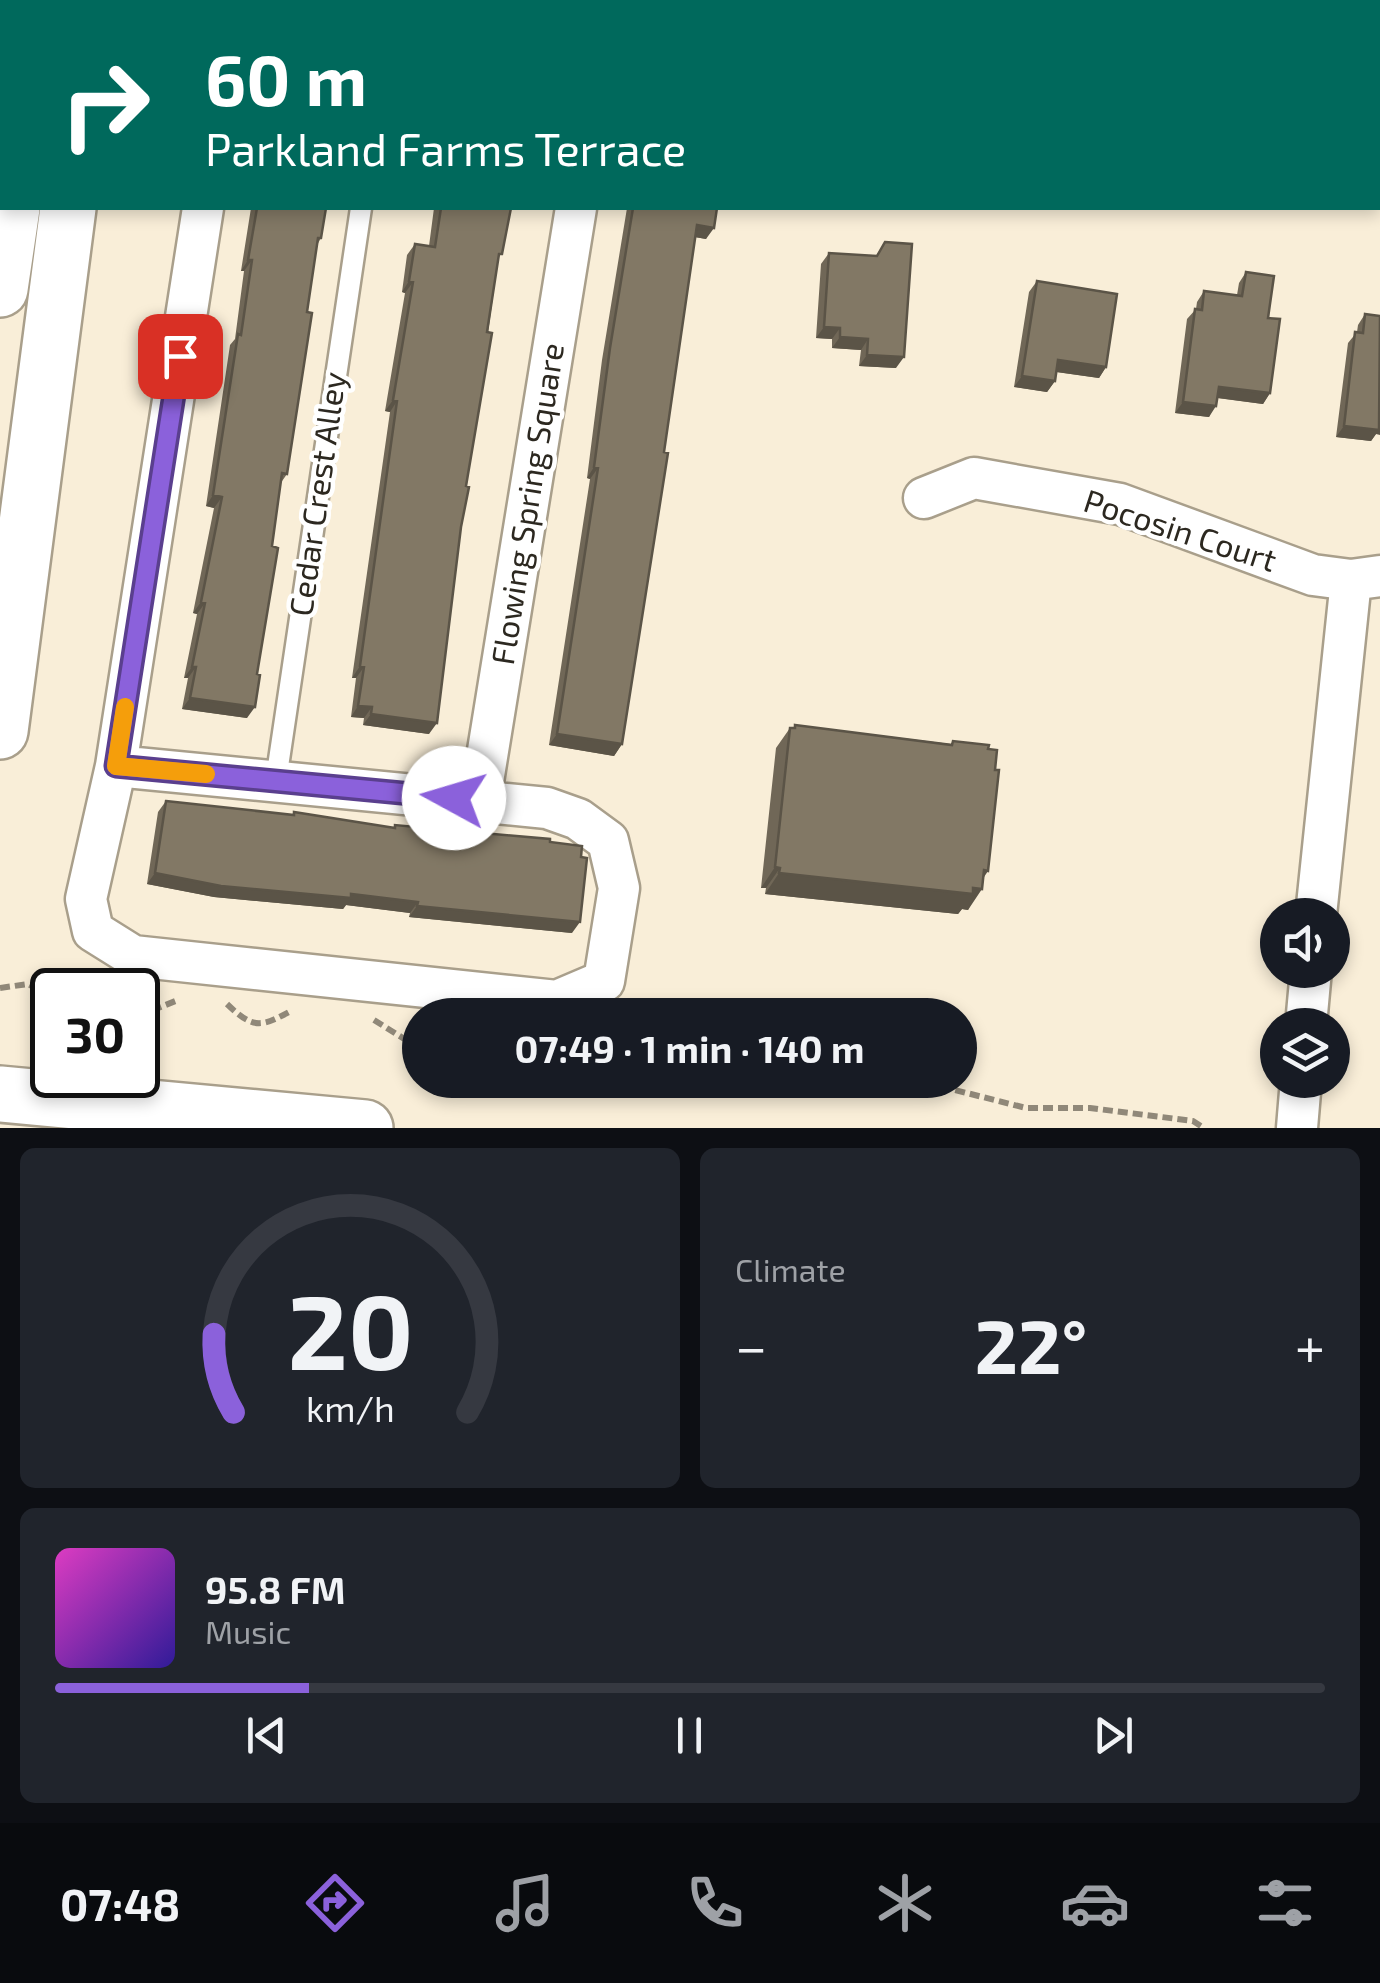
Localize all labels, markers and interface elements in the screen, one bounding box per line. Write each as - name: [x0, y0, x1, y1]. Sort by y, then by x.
- text: 60 m: [205, 36, 367, 120]
- icon: right: [40, 40, 170, 170]
- text: Parkland Farms Terrace: [205, 121, 686, 175]
- pin: [138, 314, 223, 399]
- icon: arrive: [153, 329, 208, 384]
- street label: Flowing Spring Square: [482, 340, 570, 667]
- street label: Cedar Crest Alley: [280, 369, 352, 618]
- street label: Pocosin Court: [1080, 480, 1282, 578]
- position arrow: [402, 746, 506, 850]
- map controls: [1260, 898, 1350, 1098]
- button: sound: [1260, 898, 1350, 988]
- speed limit sign: 30: [30, 968, 160, 1098]
- button: layers: [1260, 1008, 1350, 1098]
- text: 07:49 · 1 min · 140 m: [514, 1025, 865, 1071]
- text: Climate: [735, 1250, 846, 1288]
- text: 20: [287, 1266, 413, 1391]
- text: 22°: [974, 1299, 1087, 1389]
- text: −: [735, 1312, 767, 1378]
- text: +: [1295, 1312, 1325, 1378]
- text: km/h: [306, 1386, 394, 1429]
- text: 95.8 FM: [205, 1566, 346, 1612]
- text: Music: [205, 1612, 291, 1650]
- icon: previous: [239, 1708, 294, 1763]
- icon: pause: [662, 1708, 717, 1763]
- icon: next: [1086, 1708, 1141, 1763]
- icon: directions: [300, 1868, 370, 1938]
- icon: music: [490, 1868, 560, 1938]
- icon: phone: [680, 1868, 750, 1938]
- icon: climate: [870, 1868, 940, 1938]
- icon: car: [1060, 1868, 1130, 1938]
- icon: filters: [1250, 1868, 1320, 1938]
- text: 07:48: [60, 1876, 180, 1930]

